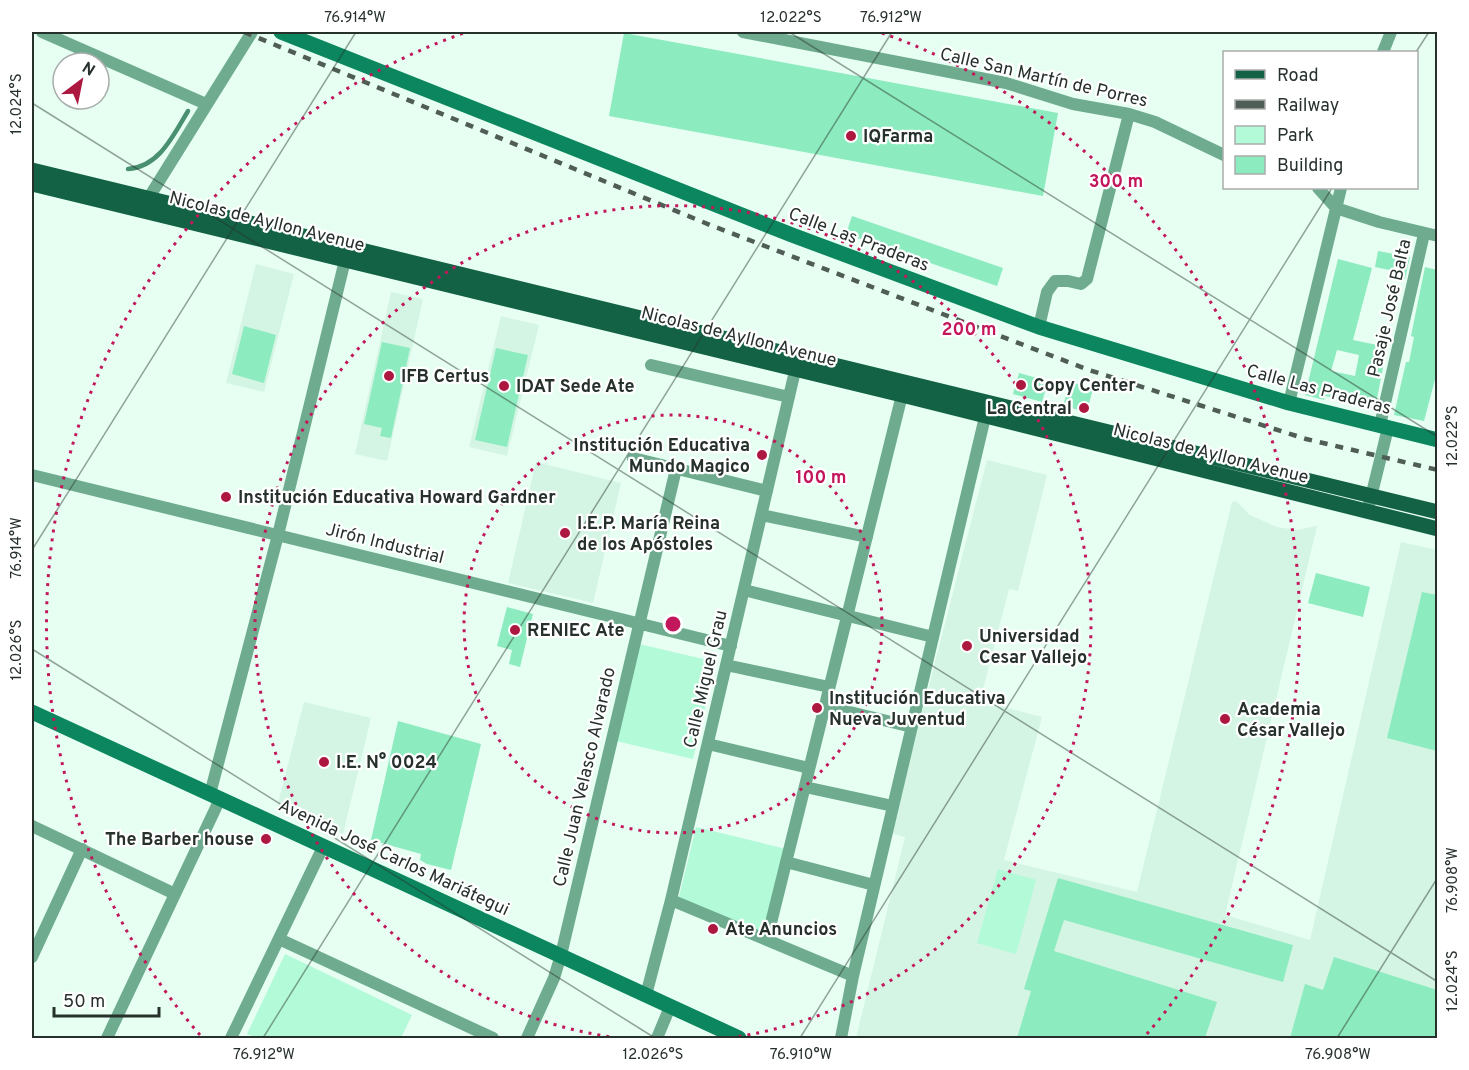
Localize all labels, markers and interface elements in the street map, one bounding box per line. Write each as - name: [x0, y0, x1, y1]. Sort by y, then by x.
- text: 76.914°W: [324, 9, 386, 28]
- text: 12.022°S: [760, 9, 822, 28]
- text: 76.912°W: [860, 9, 922, 28]
- street label: Calle San Martín de Porres: [937, 43, 1150, 114]
- north arrow: [51, 51, 111, 111]
- legend: [1223, 51, 1418, 189]
- text: N: [78, 58, 98, 82]
- text: Road: [1277, 65, 1319, 88]
- text: 12.024°S: [8, 73, 27, 135]
- text: Railway: [1277, 95, 1339, 118]
- text: Park: [1277, 125, 1314, 148]
- place label: IQFarma: [863, 126, 933, 149]
- marker: IQFarma: [844, 129, 858, 143]
- text: Building: [1277, 155, 1343, 178]
- text: 300 m: [1089, 171, 1143, 194]
- street label: Nicolas de Ayllon Avenue: [166, 187, 367, 258]
- street label: Calle Las Praderas: [785, 203, 932, 278]
- street label: Pasaje José Balta: [1363, 237, 1418, 380]
- street label: Nicolas de Ayllon Avenue: [638, 302, 839, 373]
- text: 200 m: [941, 319, 997, 342]
- street label: Calle Las Praderas: [1244, 360, 1394, 421]
- place label: IFB Certus: [401, 366, 489, 389]
- marker: IFB Certus: [382, 369, 396, 383]
- place label: Copy Center: [1033, 375, 1136, 398]
- place label: IDAT Sede Ate: [516, 376, 635, 399]
- marker: Copy Center: [1014, 378, 1028, 392]
- marker: IDAT Sede Ate: [497, 379, 511, 393]
- place label: La Central: [986, 398, 1072, 421]
- marker: La Central: [1077, 401, 1091, 415]
- text: 12.022°S: [1444, 405, 1463, 467]
- street label: Nicolas de Ayllon Avenue: [1110, 419, 1311, 490]
- place label: Institución Educativa Mundo Magico: [573, 435, 750, 479]
- marker: Institución Educativa Mundo Magico: [755, 448, 769, 462]
- text: 100 m: [795, 467, 847, 490]
- place label: Institución Educativa Howard Gardner: [238, 487, 556, 510]
- marker: Institución Educativa Howard Gardner: [219, 490, 233, 504]
- place label: I.E.P. María Reina de los Apóstoles: [577, 513, 720, 557]
- text: 76.914°W: [8, 517, 27, 579]
- street label: Jirón Industrial: [323, 519, 446, 570]
- marker: I.E.P. María Reina de los Apóstoles: [558, 526, 572, 540]
- street label: Calle Miguel Grau: [679, 608, 734, 751]
- centre of rings: [663, 614, 683, 634]
- text: 12.026°S: [8, 619, 27, 681]
- place label: RENIEC Ate: [527, 620, 625, 643]
- marker: RENIEC Ate: [508, 623, 522, 637]
- place label: Universidad Cesar Vallejo: [979, 626, 1087, 670]
- marker: Universidad Cesar Vallejo: [960, 639, 974, 653]
- street label: Calle Juan Velasco Alvarado: [549, 665, 622, 889]
- place label: Institución Educativa Nueva Juventud: [829, 688, 1006, 732]
- place label: Academia César Vallejo: [1237, 699, 1345, 743]
- marker: Institución Educativa Nueva Juventud: [810, 701, 824, 715]
- marker: Academia César Vallejo: [1218, 712, 1232, 726]
- place label: I.E. N° 0024: [336, 752, 437, 775]
- marker: I.E. N° 0024: [317, 755, 331, 769]
- street label: Avenida José Carlos Mariátegui: [274, 795, 513, 922]
- place label: The Barber house: [105, 829, 254, 852]
- marker: The Barber house: [259, 832, 273, 846]
- text: 76.908°W: [1444, 847, 1463, 913]
- place label: Ate Anuncios: [725, 919, 837, 942]
- marker: Ate Anuncios: [706, 922, 720, 936]
- text: 12.024°S: [1444, 950, 1463, 1012]
- scale bar: [54, 980, 159, 1018]
- text: 50 m: [63, 991, 105, 1014]
- text: 76.912°W: [233, 1046, 295, 1065]
- text: 12.026°S: [622, 1046, 684, 1065]
- text: 76.910°W: [770, 1046, 832, 1065]
- text: 76.908°W: [1305, 1046, 1371, 1065]

